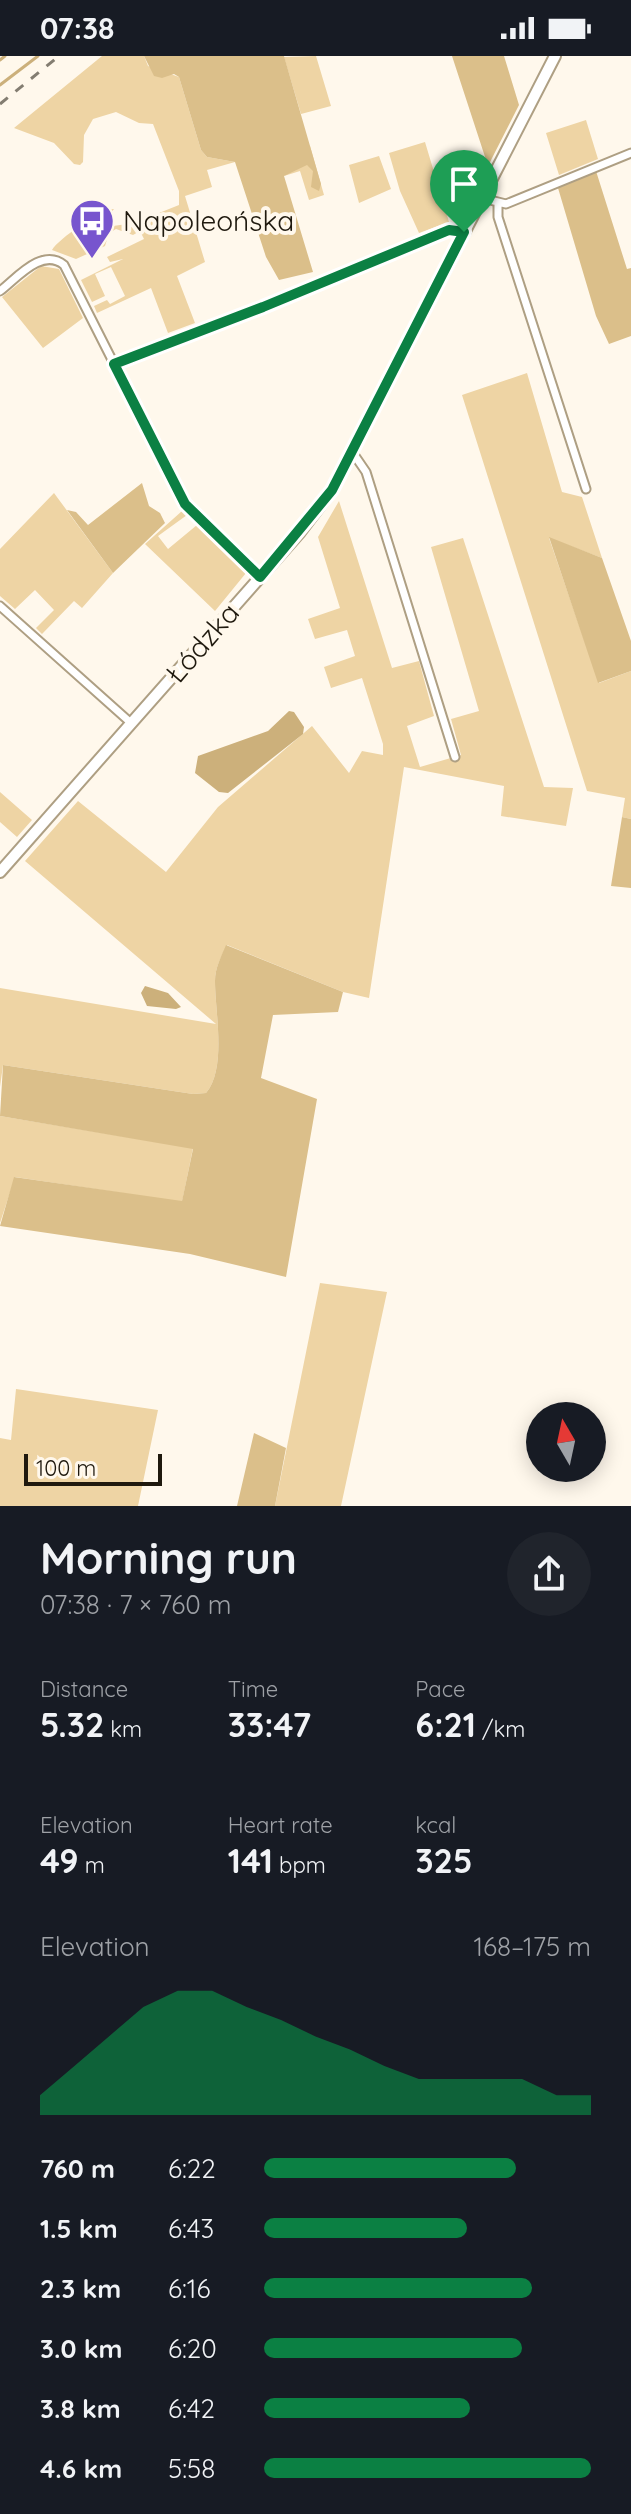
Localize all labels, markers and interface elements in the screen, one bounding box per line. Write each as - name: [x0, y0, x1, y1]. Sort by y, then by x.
- text: 07:38: [40, 9, 114, 47]
- pin: [430, 150, 498, 232]
- icon: arrive: [442, 162, 486, 206]
- bus stop icon: Napoleońska: [68, 197, 116, 260]
- place label: Napoleońska: [123, 203, 294, 238]
- street label: Łódzka: [157, 595, 246, 690]
- north arrow: [526, 1402, 606, 1482]
- map controls: [526, 1402, 606, 1482]
- scale bar: [24, 1450, 162, 1486]
- text: 100 m: [36, 1454, 96, 1482]
- text: Morning run: [40, 1530, 297, 1585]
- button: share: [507, 1532, 591, 1616]
- text: 07:38 · 7 × 760 m: [40, 1588, 232, 1621]
- text: Distance: [40, 1675, 128, 1703]
- text: Time: [228, 1675, 278, 1703]
- text: Pace: [415, 1675, 466, 1703]
- text: 5.32: [40, 1703, 104, 1746]
- text: 33:47: [228, 1703, 311, 1746]
- text: 6:21: [415, 1703, 476, 1746]
- text: km: [104, 1715, 142, 1743]
- text: /km: [476, 1715, 525, 1743]
- text: Elevation: [40, 1811, 133, 1839]
- text: Heart rate: [228, 1811, 333, 1839]
- text: kcal: [415, 1811, 456, 1839]
- text: 49: [40, 1839, 79, 1882]
- text: 141: [228, 1839, 273, 1882]
- text: 325: [415, 1839, 473, 1882]
- text: m: [79, 1851, 105, 1879]
- text: bpm: [273, 1851, 326, 1879]
- text: Elevation: [40, 1930, 150, 1963]
- text: 168–175 m: [473, 1930, 591, 1963]
- text: 760 m: [40, 2152, 115, 2185]
- text: 6:22: [168, 2152, 216, 2185]
- text: 1.5 km: [40, 2212, 118, 2245]
- text: 6:43: [168, 2212, 214, 2245]
- text: 2.3 km: [40, 2272, 121, 2305]
- text: 6:16: [168, 2272, 210, 2305]
- text: 3.0 km: [40, 2332, 122, 2365]
- text: 6:20: [168, 2332, 217, 2365]
- text: 3.8 km: [40, 2392, 121, 2425]
- text: 6:42: [168, 2392, 215, 2425]
- text: 4.6 km: [40, 2452, 122, 2485]
- text: 5:58: [168, 2452, 215, 2485]

